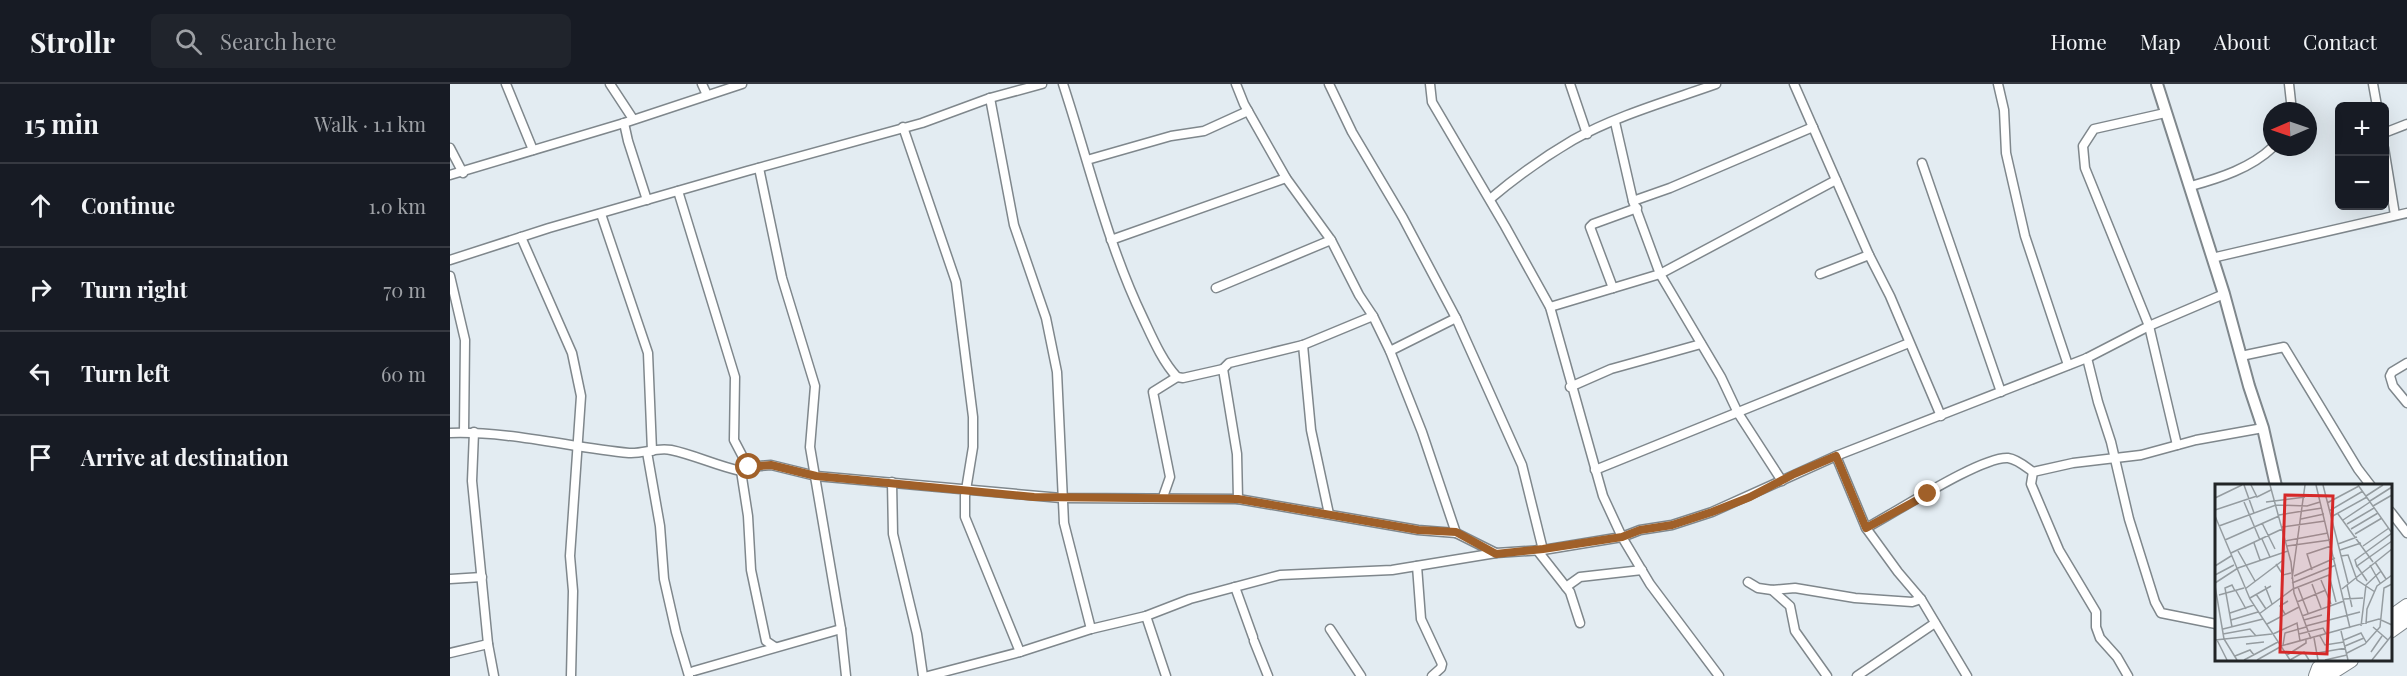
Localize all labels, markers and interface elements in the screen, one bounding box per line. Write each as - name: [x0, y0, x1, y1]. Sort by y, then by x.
- search box: [151, 14, 571, 68]
- text: Strollr: [30, 23, 115, 60]
- icon: search: [172, 25, 205, 58]
- text: Search here: [220, 26, 336, 56]
- text: Home: [2051, 27, 2107, 55]
- text: Map: [2140, 27, 2181, 55]
- text: About: [2214, 27, 2270, 55]
- text: Contact: [2303, 27, 2377, 55]
- north arrow: [2263, 102, 2317, 156]
- map controls: [2335, 102, 2389, 210]
- button: +: [2335, 102, 2389, 156]
- text: 15 min: [24, 106, 99, 141]
- text: Walk · 1.1 km: [314, 110, 426, 137]
- button: −: [2335, 156, 2389, 210]
- icon: ahead: [24, 189, 57, 222]
- text: Continue: [81, 190, 175, 220]
- text: 1.0 km: [368, 192, 426, 219]
- icon: right: [24, 273, 57, 306]
- text: Turn right: [81, 274, 187, 304]
- text: 70 m: [383, 276, 426, 303]
- icon: left: [24, 357, 57, 390]
- text: Turn left: [81, 358, 170, 388]
- text: 60 m: [381, 360, 426, 387]
- icon: arrive: [24, 441, 57, 474]
- text: Arrive at destination: [81, 442, 289, 472]
- route start: [735, 453, 761, 479]
- route end: [1914, 480, 1940, 506]
- inset map: [2215, 484, 2392, 661]

